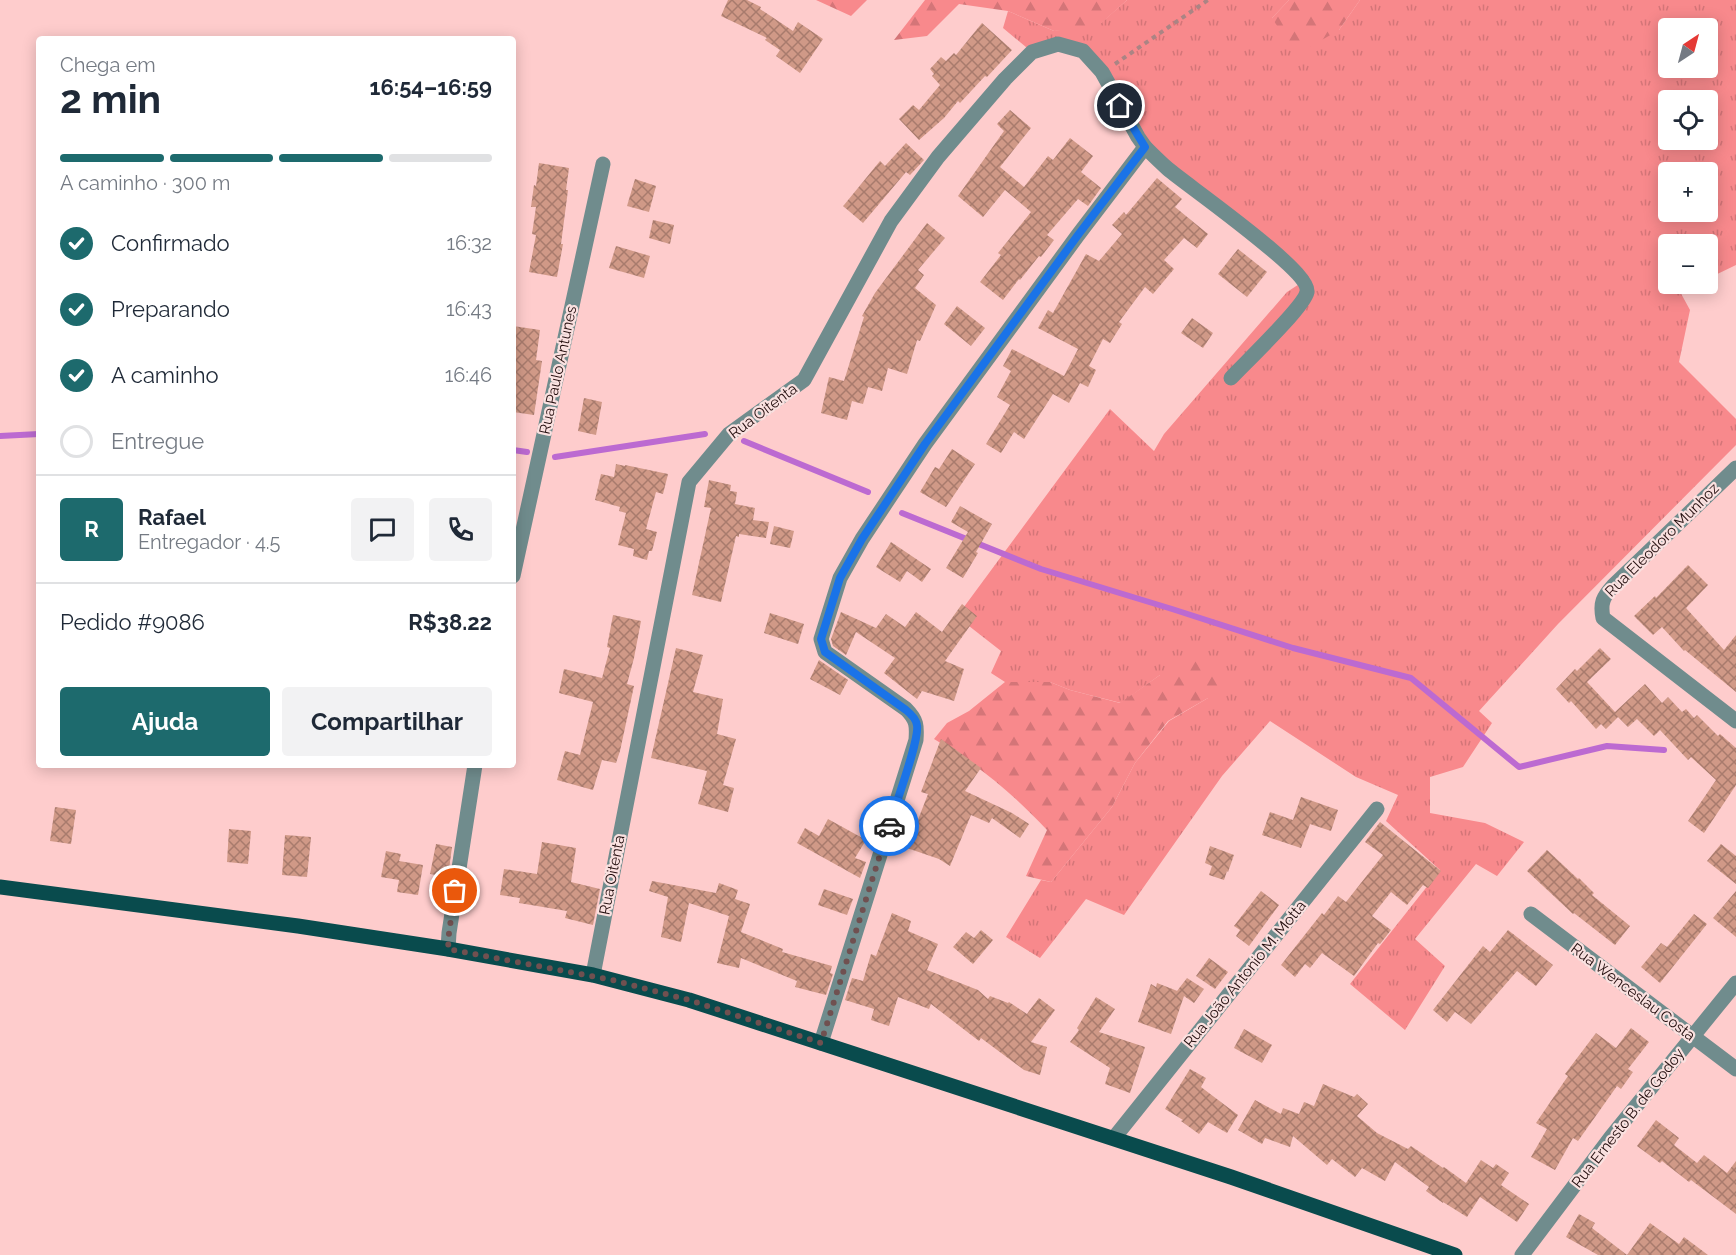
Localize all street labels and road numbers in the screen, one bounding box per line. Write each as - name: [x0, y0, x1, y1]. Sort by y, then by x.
- street label: Rua Paulo Antunes: [536, 304, 580, 436]
- street label: Rua Oitenta: [725, 380, 801, 442]
- street label: Rua Eleodoro Munhoz: [1601, 479, 1723, 601]
- street label: Rua Oitenta: [595, 834, 629, 916]
- street label: Rua João Antonio M. Motta: [1180, 897, 1310, 1051]
- street label: Rua Wenceslau Costa: [1567, 939, 1699, 1045]
- street label: Rua Ernesto B. de Godoy: [1568, 1045, 1688, 1191]

